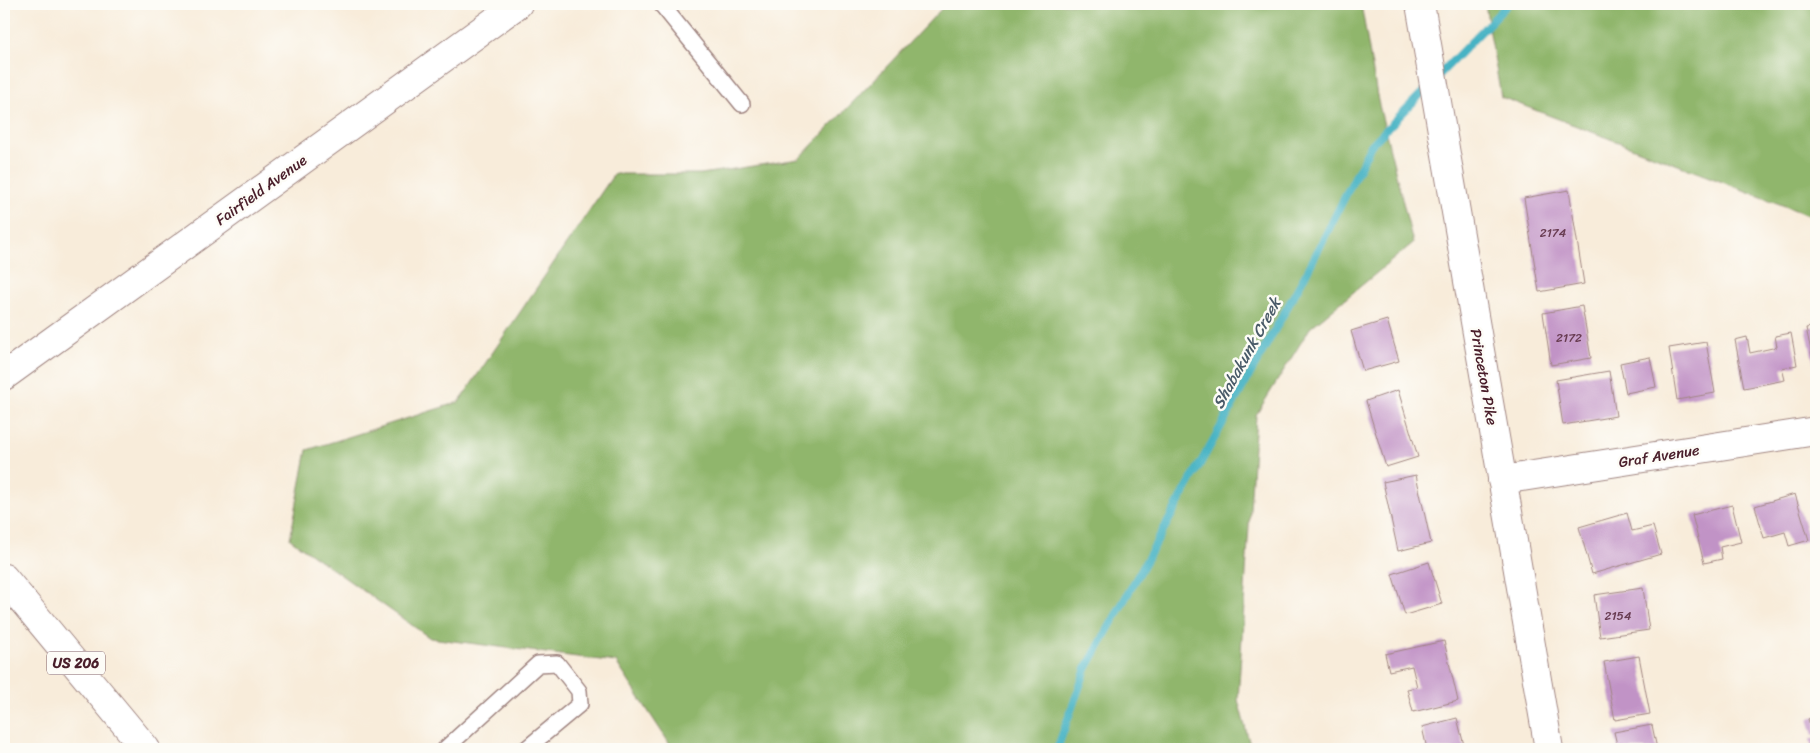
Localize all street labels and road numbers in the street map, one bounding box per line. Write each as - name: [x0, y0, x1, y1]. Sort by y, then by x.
- street label: Fairfield Avenue: [210, 148, 312, 232]
- street label: Princeton Pike: [1463, 327, 1505, 428]
- street label: Graf Avenue: [1617, 437, 1702, 475]
- road number: US 206: [47, 651, 105, 674]

